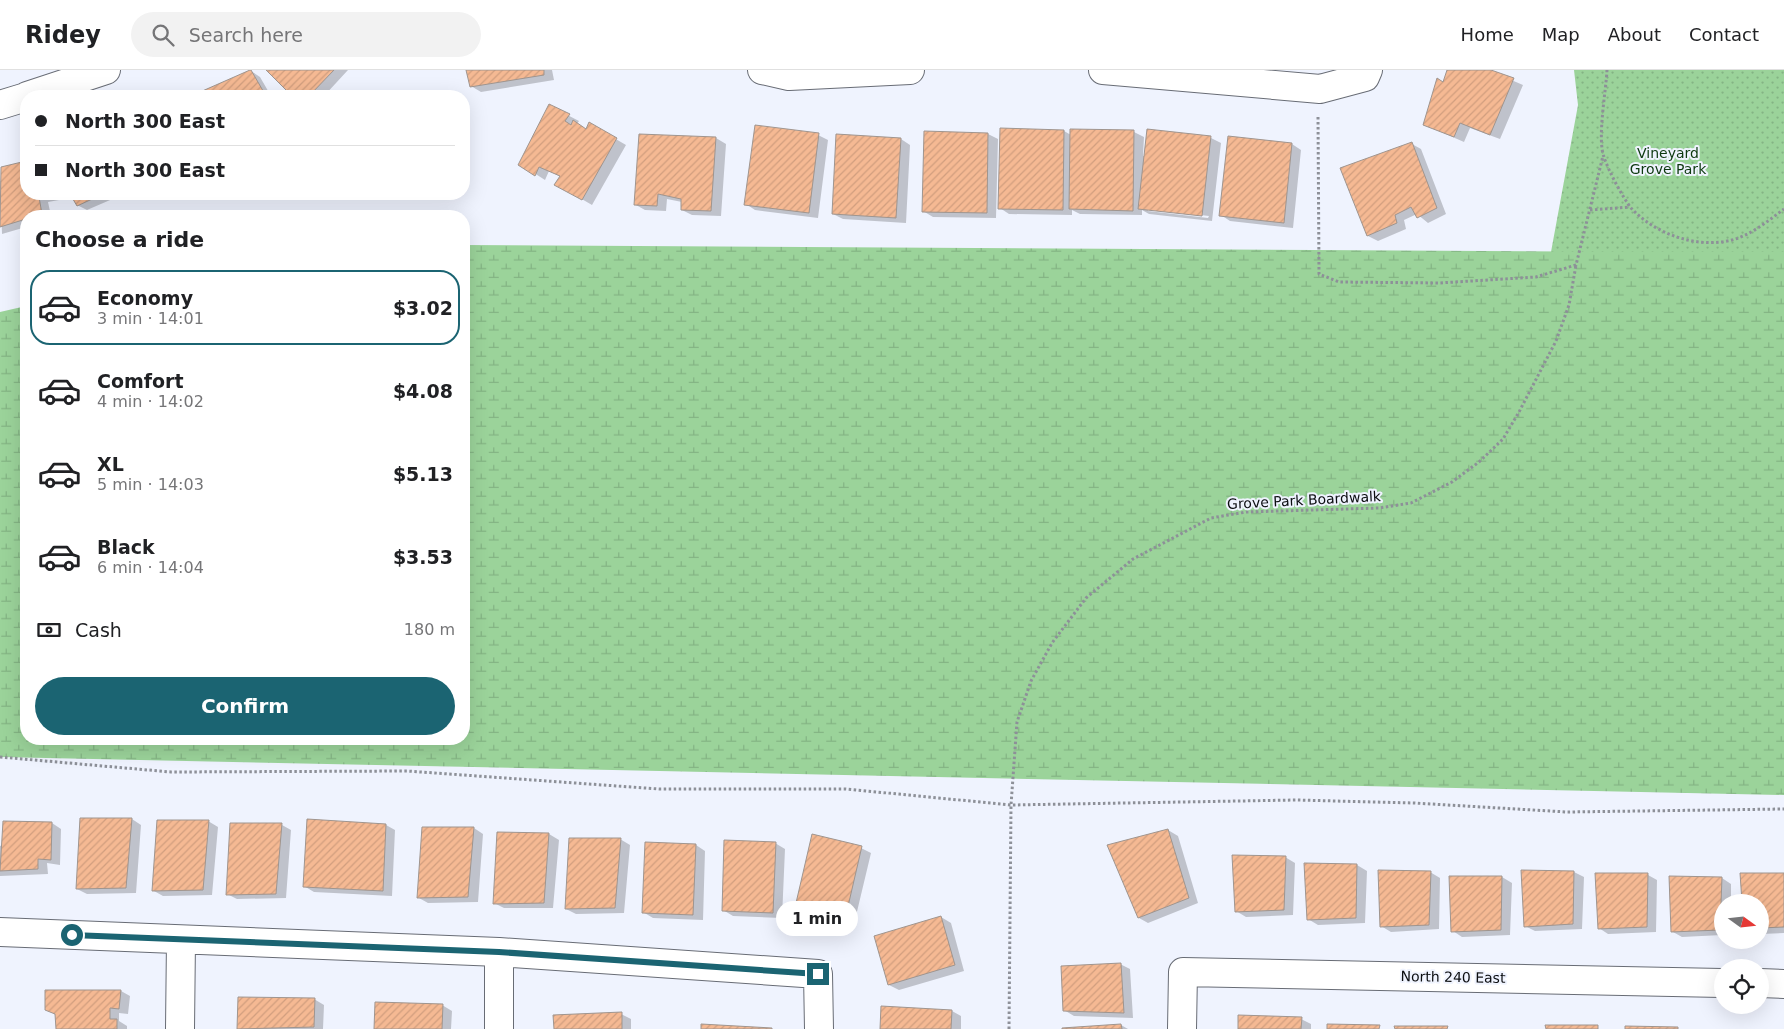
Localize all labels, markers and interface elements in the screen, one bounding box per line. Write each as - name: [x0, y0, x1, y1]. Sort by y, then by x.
- search box: [131, 12, 481, 57]
- text: Ridey: [25, 21, 101, 49]
- icon: search: [149, 21, 177, 49]
- text: Search here: [189, 24, 303, 46]
- text: Home: [1461, 24, 1514, 45]
- text: Map: [1542, 24, 1580, 45]
- text: About: [1608, 24, 1661, 45]
- text: Contact: [1689, 24, 1759, 45]
- text: North 300 East: [65, 110, 225, 132]
- park label: Vineyard Grove Park: [1630, 145, 1707, 177]
- text: North 300 East: [65, 159, 225, 181]
- text: Choose a ride: [35, 227, 204, 252]
- icon: car: [37, 285, 82, 330]
- text: Economy: [97, 287, 193, 309]
- text: $3.02: [393, 297, 453, 319]
- text: 3 min · 14:01: [97, 309, 204, 328]
- icon: car: [37, 368, 82, 413]
- text: Comfort: [97, 370, 184, 392]
- text: $4.08: [393, 380, 453, 402]
- text: 4 min · 14:02: [97, 392, 204, 411]
- icon: car: [37, 451, 82, 496]
- text: XL: [97, 453, 124, 475]
- text: $5.13: [393, 463, 453, 485]
- text: 5 min · 14:03: [97, 475, 204, 494]
- street label: Grove Park Boardwalk: [1227, 488, 1382, 512]
- icon: car: [37, 534, 82, 579]
- text: Black: [97, 536, 155, 558]
- text: $3.53: [393, 546, 453, 568]
- text: 6 min · 14:04: [97, 558, 204, 577]
- icon: cash: [35, 616, 63, 644]
- text: Cash: [75, 619, 122, 641]
- text: 180 m: [404, 620, 455, 639]
- button: Confirm: [35, 677, 455, 735]
- north arrow: [1714, 894, 1769, 949]
- map controls: [1714, 894, 1769, 1014]
- callout: 1 min: [777, 902, 859, 936]
- text: 1 min: [792, 909, 842, 928]
- route start: [61, 924, 83, 946]
- button: locate: [1714, 959, 1769, 1014]
- route end: [807, 963, 829, 985]
- street label: North 240 East: [1400, 968, 1506, 986]

